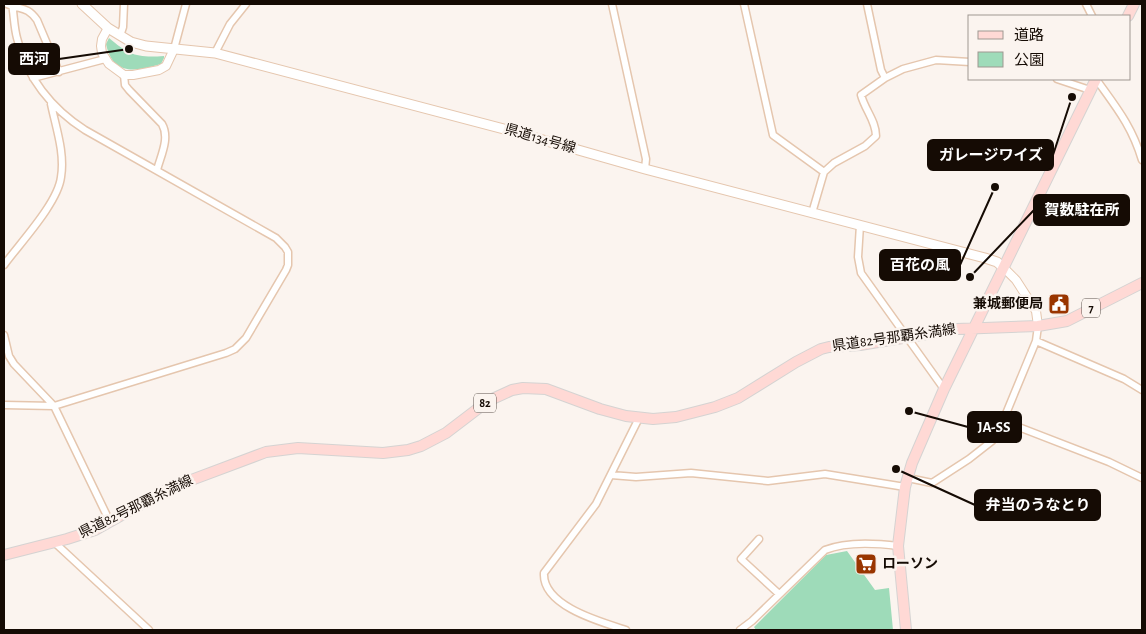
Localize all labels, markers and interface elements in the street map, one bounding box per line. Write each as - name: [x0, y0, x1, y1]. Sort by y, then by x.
- legend: [968, 15, 1131, 80]
- text: 道路: [1014, 27, 1044, 43]
- callout: 西河: [9, 44, 59, 74]
- text: 西河: [19, 51, 49, 67]
- text: 公園: [1014, 52, 1044, 68]
- street label: 県道134号線: [503, 121, 577, 156]
- callout: ガレージワイズ: [928, 140, 1053, 170]
- text: ガレージワイズ: [939, 146, 1043, 163]
- callout: 賀数駐在所: [1034, 195, 1129, 225]
- text: 賀数駐在所: [1044, 202, 1120, 218]
- callout: 百花の風: [880, 250, 960, 280]
- text: 百花の風: [890, 257, 950, 273]
- public building icon: 兼城郵便局: [1047, 292, 1071, 316]
- place label: 兼城郵便局: [973, 295, 1043, 311]
- road number: 7: [1082, 298, 1100, 318]
- street label: 県道82号那覇糸満線: [831, 321, 957, 354]
- road number: 82: [474, 393, 496, 412]
- callout: JA-SS: [968, 412, 1021, 442]
- text: JA-SS: [978, 420, 1010, 435]
- street label: 県道82号那覇糸満線: [76, 472, 195, 541]
- callout: 弁当のうなとり: [975, 490, 1100, 520]
- text: 弁当のうなとり: [985, 497, 1091, 513]
- supermarket icon: ローソン: [854, 552, 878, 576]
- place label: ローソン: [882, 557, 938, 571]

